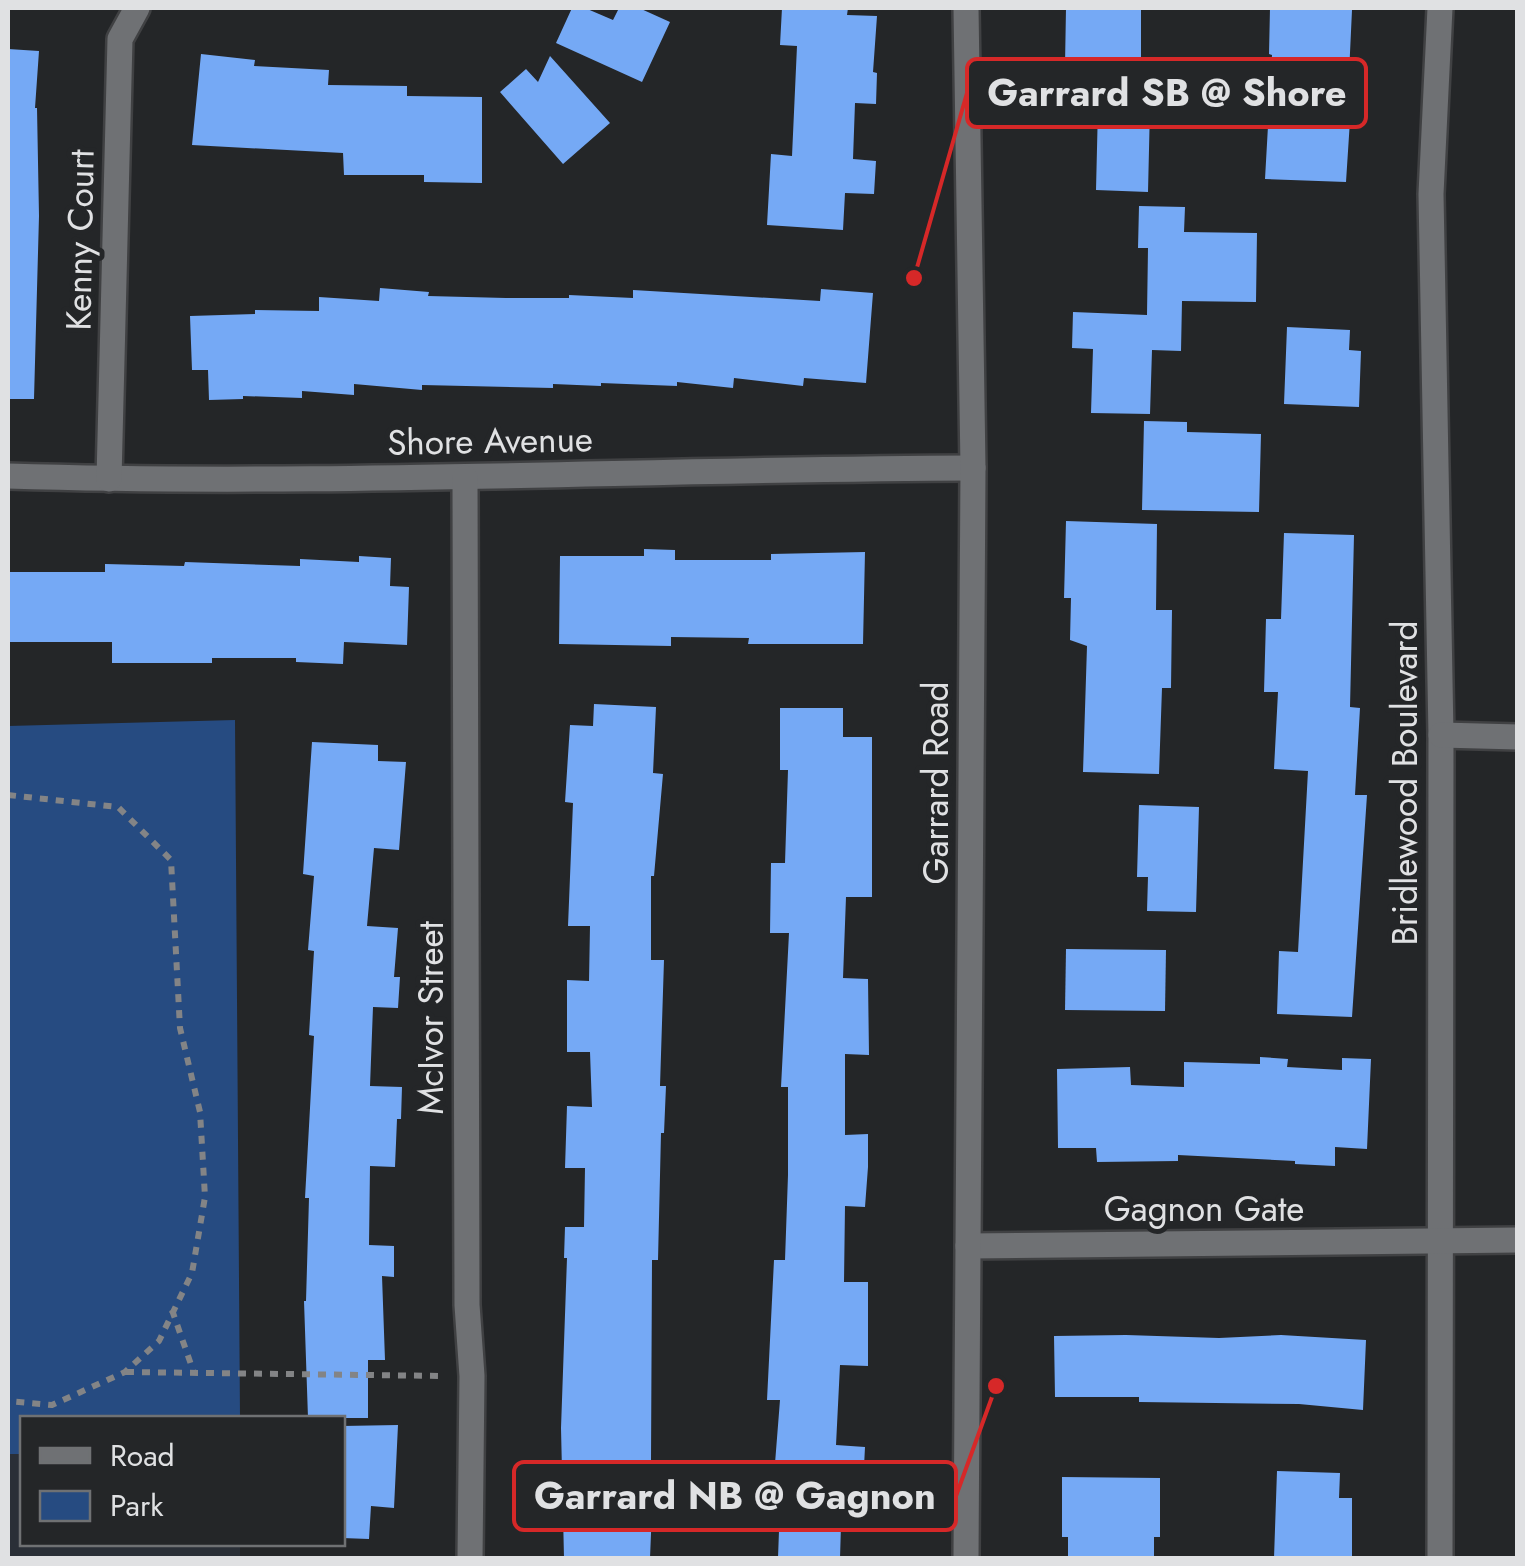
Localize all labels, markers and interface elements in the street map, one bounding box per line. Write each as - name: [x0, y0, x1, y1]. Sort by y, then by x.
- callout: Garrard SB @ Shore: [967, 59, 1366, 127]
- text: Garrard SB @ Shore: [987, 65, 1347, 120]
- street label: Kenny Court: [53, 148, 107, 331]
- street label: Shore Avenue: [387, 414, 593, 468]
- street label: Bridlewood Boulevard: [1380, 621, 1430, 945]
- street label: Garrard Road: [911, 682, 961, 884]
- street label: McIvor Street: [406, 921, 456, 1115]
- street label: Gagnon Gate: [1104, 1184, 1304, 1234]
- legend: [20, 1416, 345, 1546]
- text: Road: [110, 1434, 175, 1477]
- callout: Garrard NB @ Gagnon: [514, 1462, 956, 1530]
- text: Garrard NB @ Gagnon: [534, 1468, 936, 1523]
- text: Park: [110, 1484, 164, 1527]

